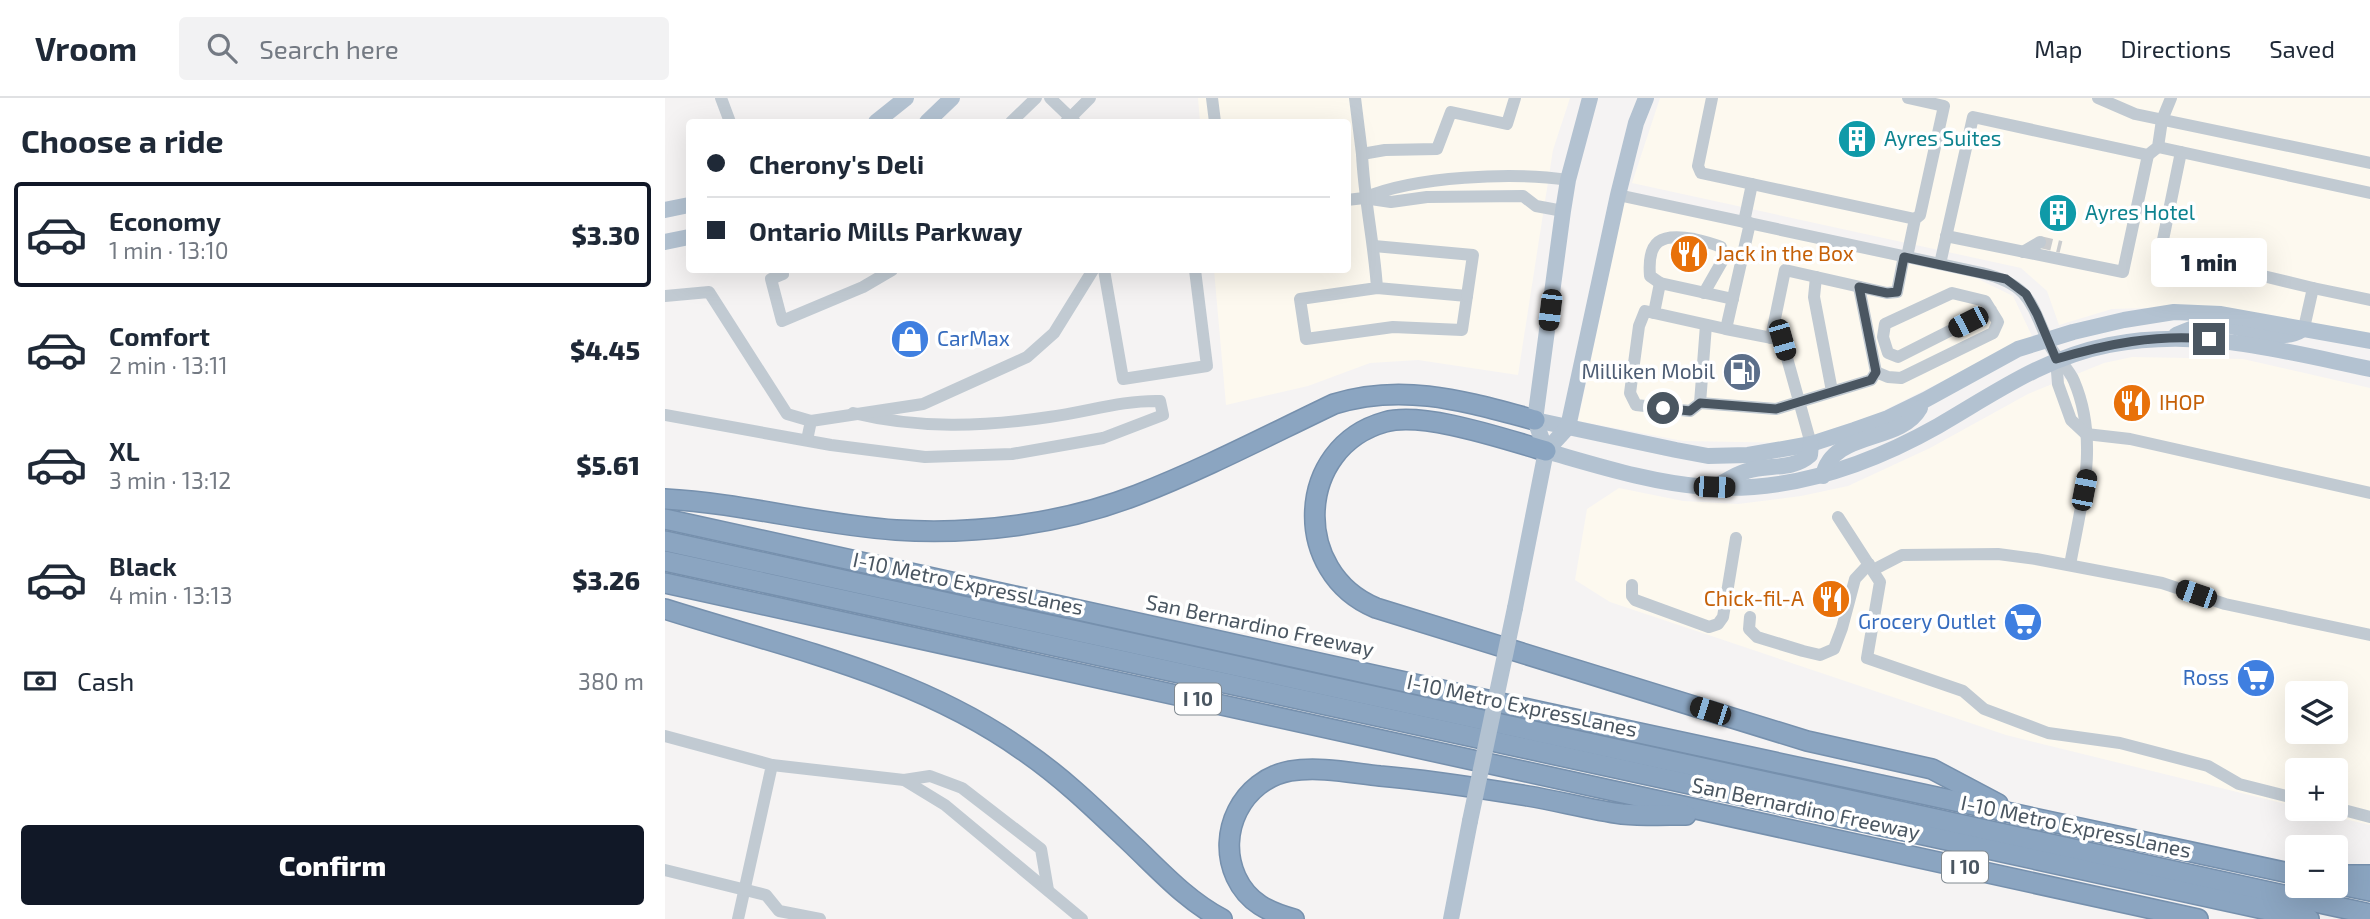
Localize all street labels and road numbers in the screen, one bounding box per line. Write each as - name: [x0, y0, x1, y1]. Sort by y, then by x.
- street label: I-10 Metro ExpressLanes: [851, 546, 1086, 619]
- street label: San Bernardino Freeway: [1144, 588, 1377, 661]
- street label: I-10 Metro ExpressLanes: [1405, 668, 1640, 741]
- road number: I 10: [1175, 684, 1221, 714]
- street label: San Bernardino Freeway: [1690, 771, 1923, 844]
- street label: I-10 Metro ExpressLanes: [1959, 789, 2194, 862]
- road number: I 10: [1942, 852, 1988, 882]

